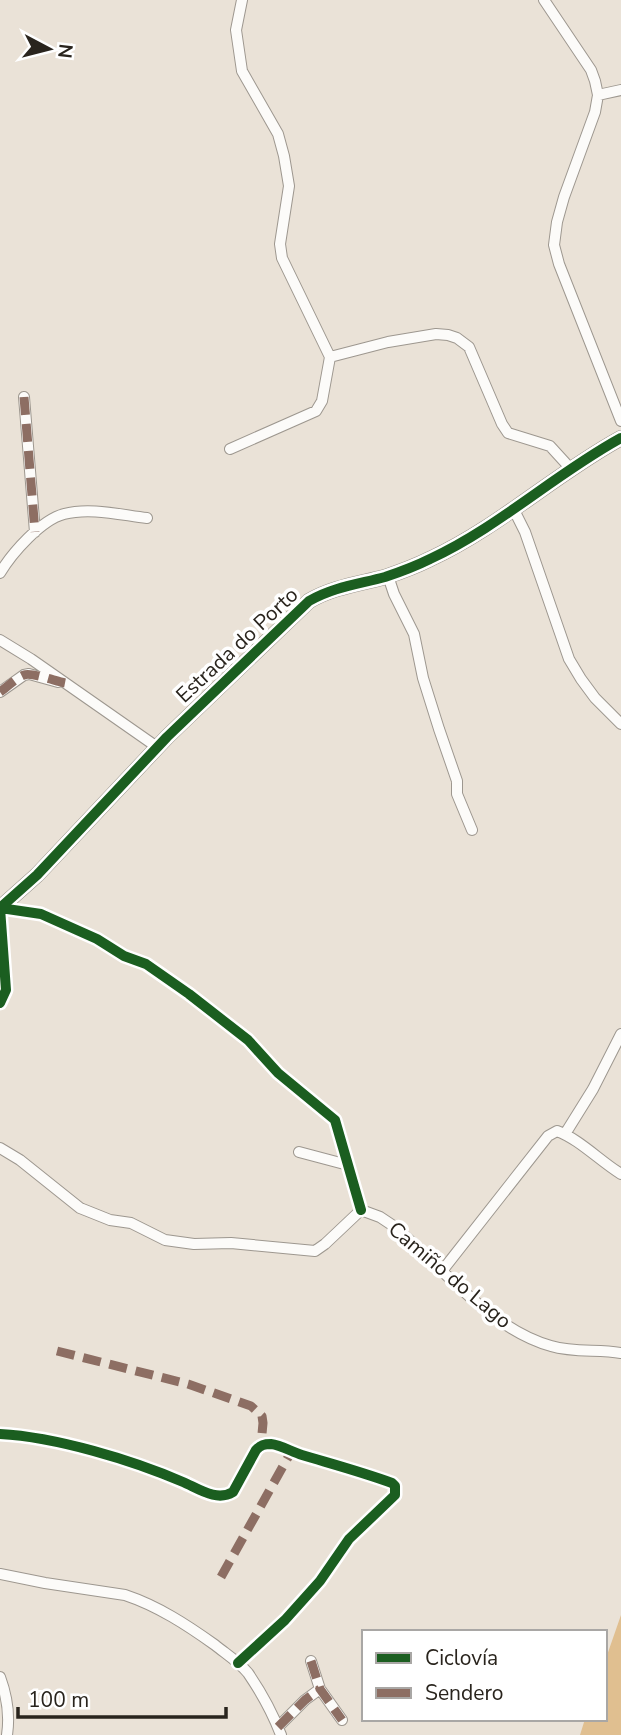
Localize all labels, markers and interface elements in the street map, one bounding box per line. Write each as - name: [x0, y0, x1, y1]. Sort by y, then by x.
- north arrow: [14, 14, 84, 84]
- text: N: [51, 42, 79, 60]
- street label: Estrada do Porto: [170, 581, 304, 709]
- street label: Camiño do Lago: [383, 1215, 517, 1335]
- legend: [362, 1630, 607, 1721]
- text: Ciclovía: [425, 1644, 498, 1672]
- scale bar: [18, 1676, 226, 1720]
- text: Sendero: [425, 1679, 504, 1707]
- text: 100 m: [28, 1686, 89, 1714]

